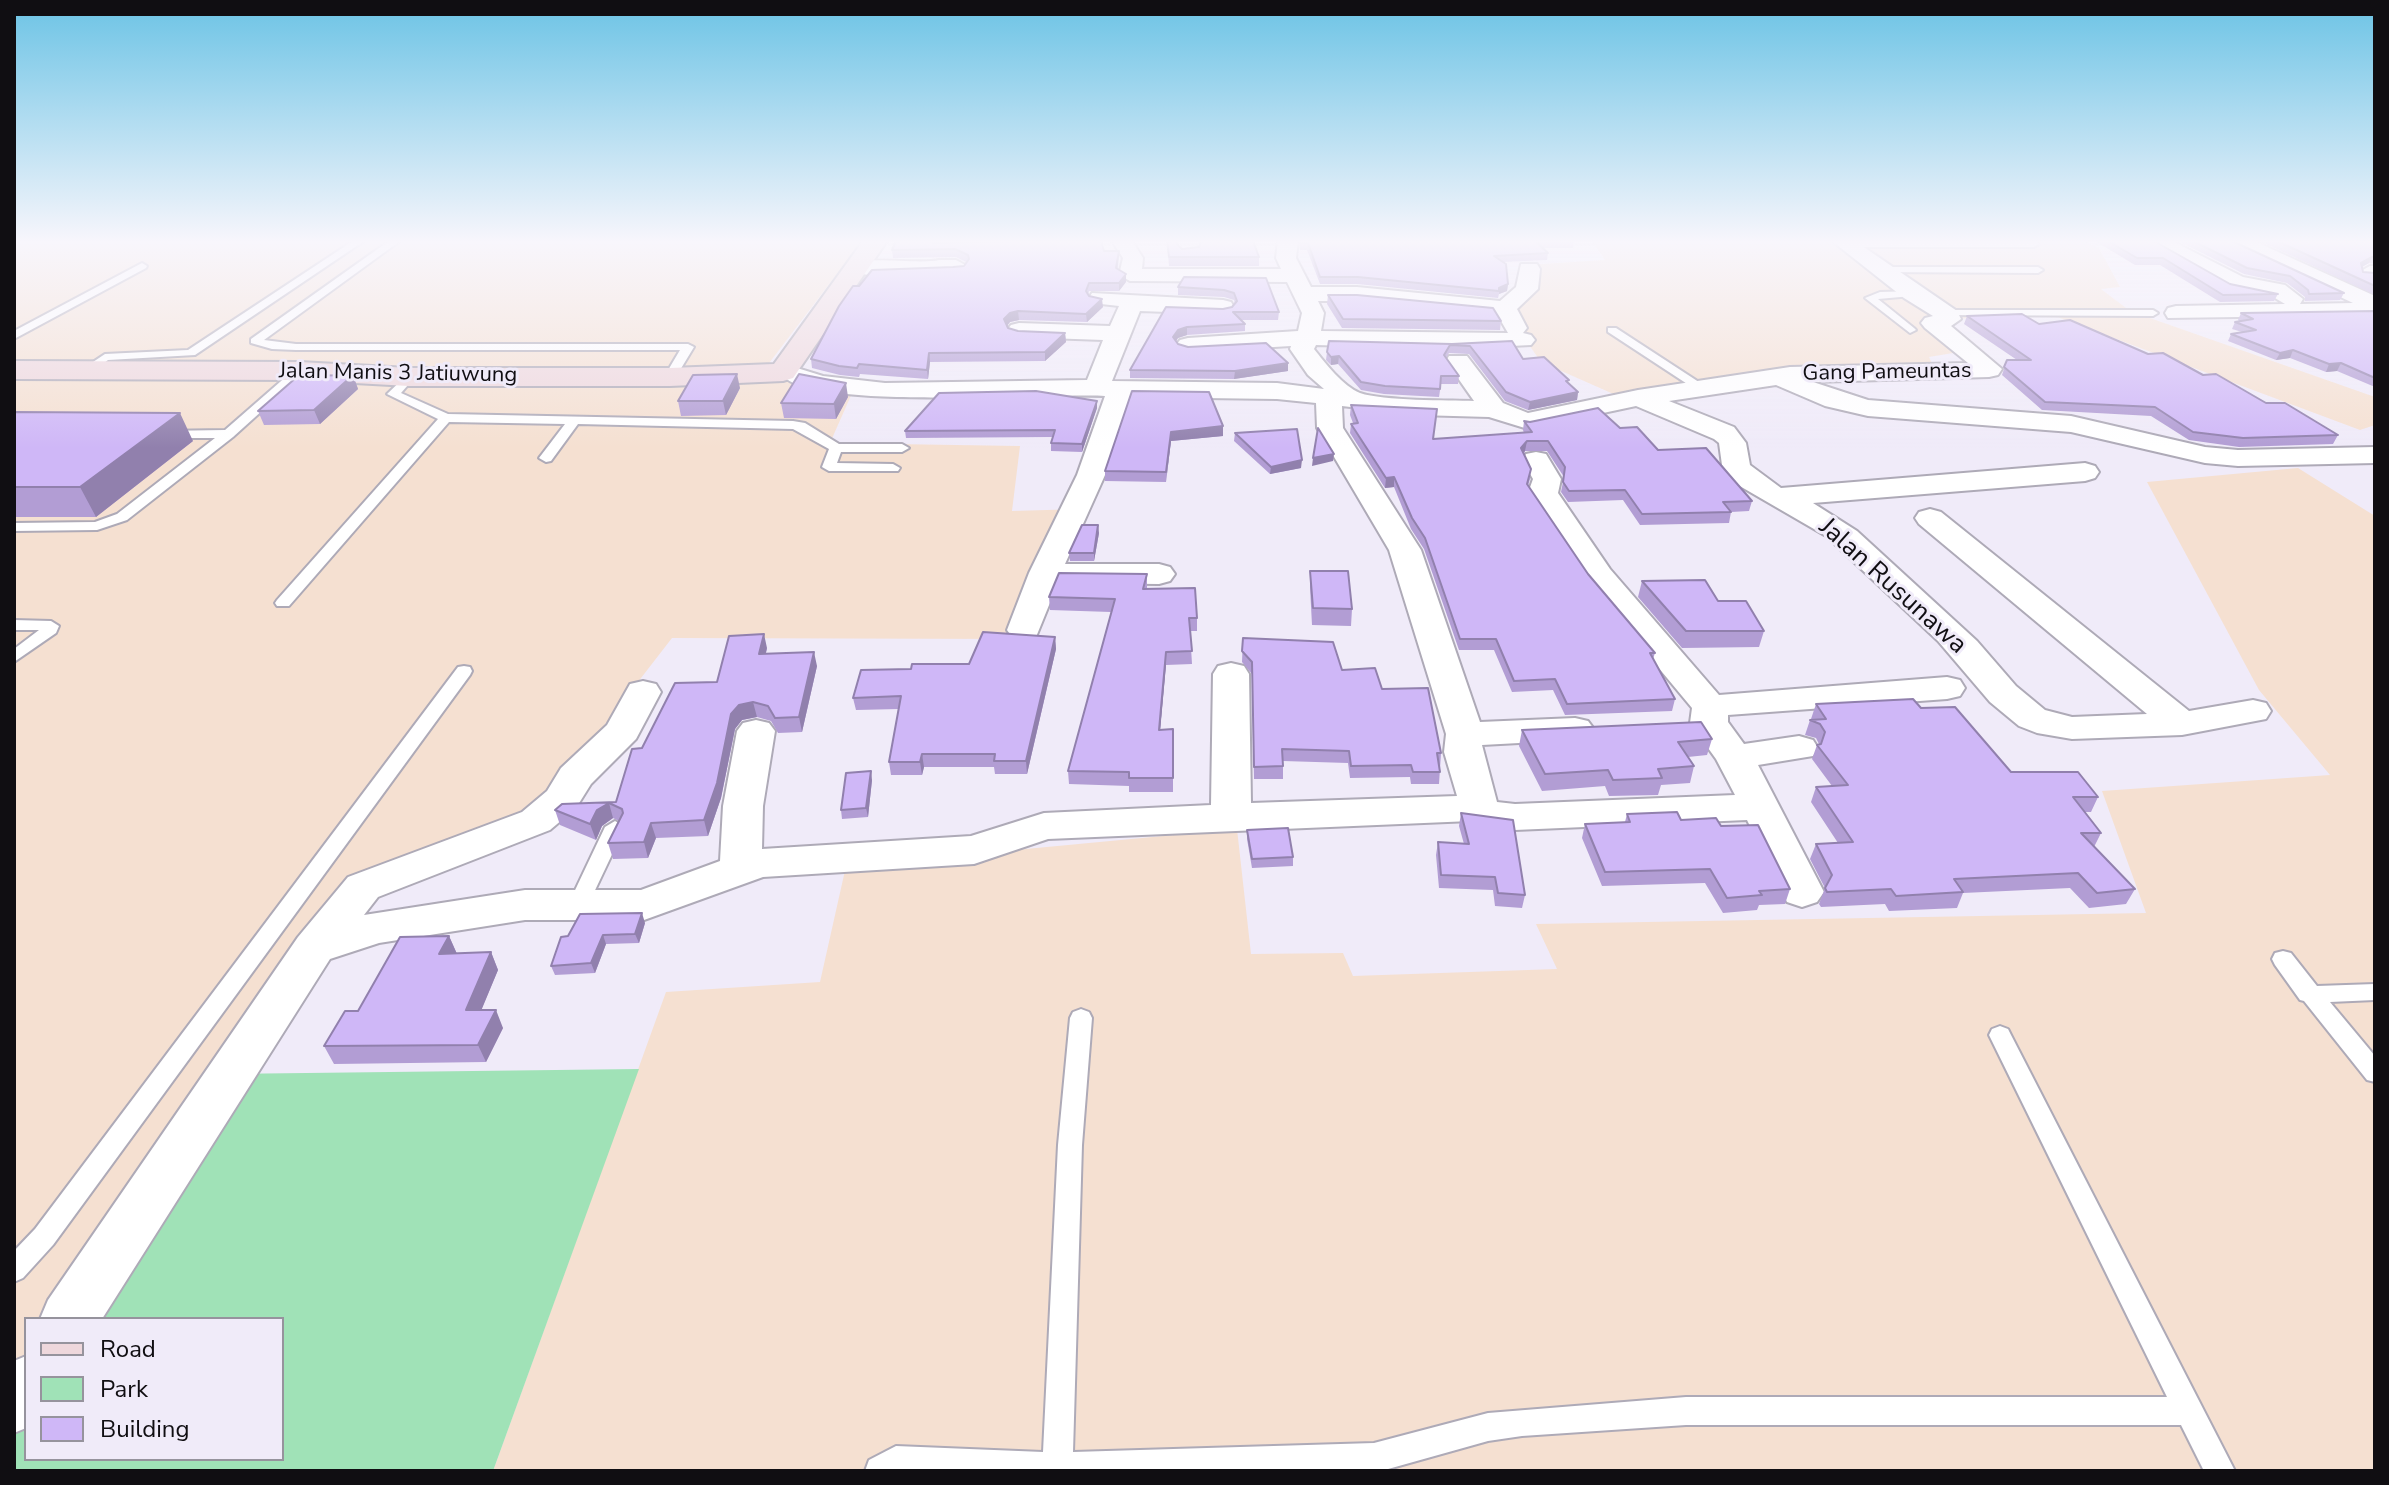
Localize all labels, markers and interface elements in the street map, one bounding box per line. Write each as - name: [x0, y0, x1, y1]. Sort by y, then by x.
- street label: Gang Pameuntas: [1802, 358, 1972, 388]
- street label: Jalan Manis 3 Jatiuwung: [279, 359, 517, 389]
- street label: Jalan Rusunawa: [1812, 513, 1972, 661]
- legend: [24, 1317, 284, 1461]
- text: Road: [100, 1333, 156, 1365]
- text: Park: [100, 1373, 148, 1405]
- text: Building: [100, 1413, 190, 1445]

